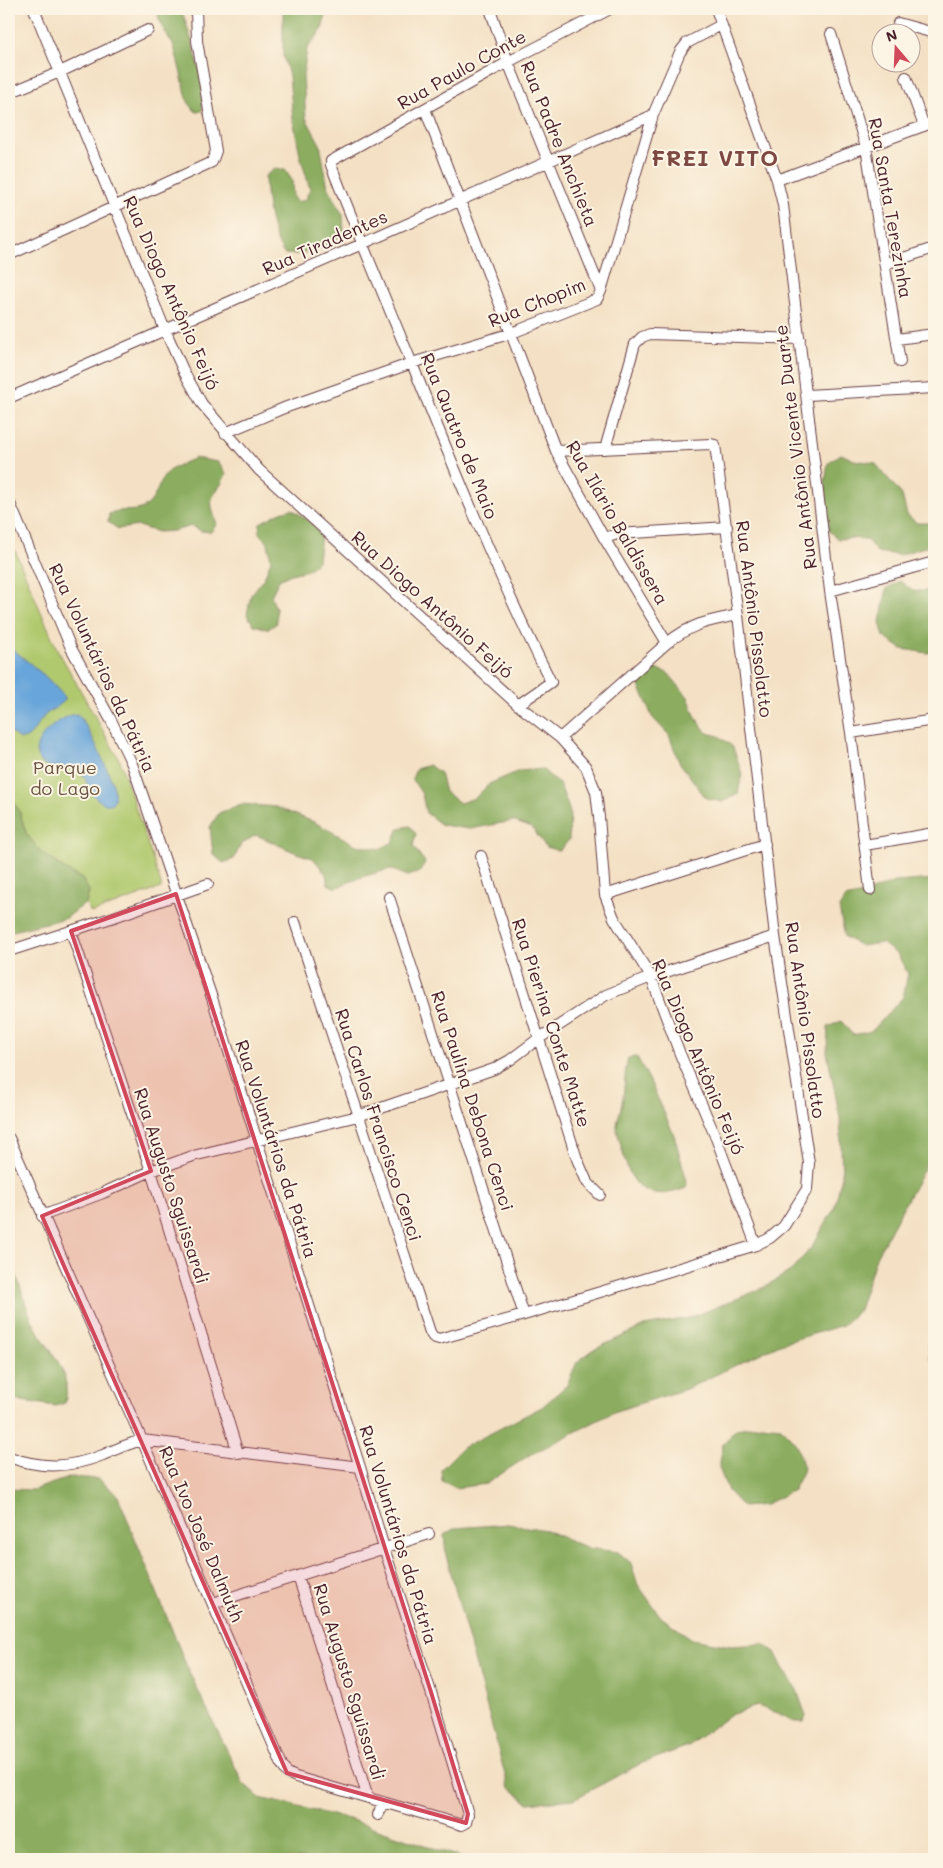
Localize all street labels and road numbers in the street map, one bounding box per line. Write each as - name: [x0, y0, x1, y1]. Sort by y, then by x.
- street label: Rua Paulo Conte: [393, 24, 530, 115]
- street label: Rua Padre Anchieta: [516, 57, 604, 230]
- street label: Rua Santa Terezinha: [863, 116, 919, 300]
- street label: Rua Diogo Antônio Feijó: [118, 192, 226, 394]
- street label: Rua Tiradentes: [258, 204, 391, 280]
- street label: Rua Chopim: [484, 272, 589, 332]
- street label: Rua Antônio Vicente Duarte: [768, 323, 822, 571]
- street label: Rua Quatro de Maio: [416, 349, 504, 522]
- street label: Rua Ilário Baldissera: [561, 436, 675, 609]
- street label: Rua Antônio Pissolatto: [731, 519, 779, 719]
- street label: Rua Diogo Antônio Feijó: [347, 525, 519, 684]
- street label: Rua Voluntários da Pátria: [44, 559, 162, 776]
- street label: Rua Pierina Conte Matte: [507, 915, 597, 1130]
- street label: Rua Antônio Pissolatto: [780, 920, 832, 1120]
- street label: Rua Diogo Antônio Feijó: [647, 955, 751, 1158]
- street label: Rua Paulina Debona Cenci: [426, 988, 520, 1214]
- street label: Rua Carlos Francisco Cenci: [330, 1005, 428, 1244]
- street label: Rua Voluntários da Pátria: [230, 1037, 324, 1261]
- street label: Rua Augusto Sguissardi: [129, 1085, 215, 1287]
- street label: Rua Voluntários da Pátria: [354, 1422, 444, 1647]
- street label: Rua Ivo José Dalmuth: [154, 1442, 250, 1625]
- street label: Rua Augusto Sguissardi: [309, 1580, 391, 1783]

